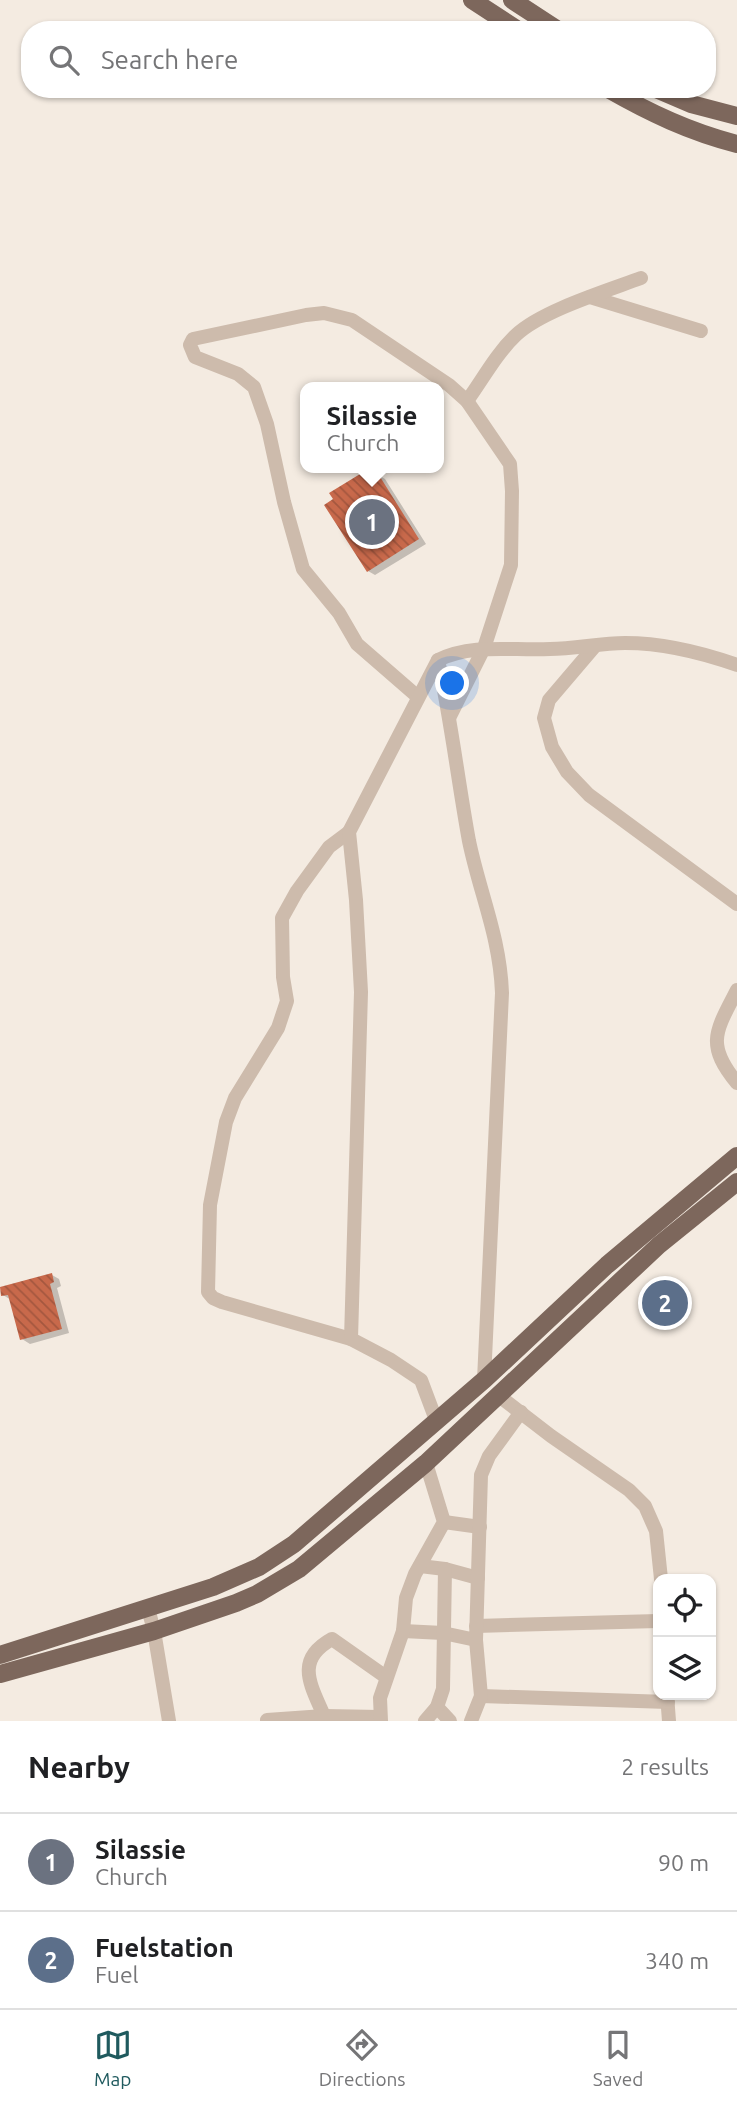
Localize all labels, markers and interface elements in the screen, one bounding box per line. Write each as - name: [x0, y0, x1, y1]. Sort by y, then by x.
- search box: [21, 21, 716, 98]
- icon: search: [45, 41, 83, 79]
- text: Search here: [101, 45, 238, 74]
- popup: [300, 382, 444, 473]
- text: Silassie: [326, 401, 418, 430]
- text: Church: [326, 430, 399, 455]
- pin: 1: [349, 496, 395, 548]
- your location: [435, 666, 469, 700]
- pin: 2: [642, 1277, 688, 1329]
- map controls: [653, 1574, 716, 1700]
- button: locate: [653, 1574, 716, 1637]
- button: layers: [653, 1637, 716, 1700]
- text: Nearby: [28, 1750, 130, 1784]
- text: 2 results: [621, 1754, 709, 1779]
- text: Silassie: [95, 1835, 186, 1864]
- text: 1: [45, 1850, 57, 1875]
- text: 90 m: [658, 1850, 709, 1875]
- text: Church: [95, 1864, 168, 1889]
- text: Fuelstation: [95, 1933, 234, 1962]
- text: 2: [45, 1948, 57, 1973]
- text: 340 m: [645, 1948, 709, 1973]
- text: Fuel: [95, 1962, 139, 1987]
- tab: Map: [94, 2026, 132, 2090]
- tab: Directions: [319, 2026, 406, 2090]
- tab: Saved: [593, 2026, 643, 2090]

